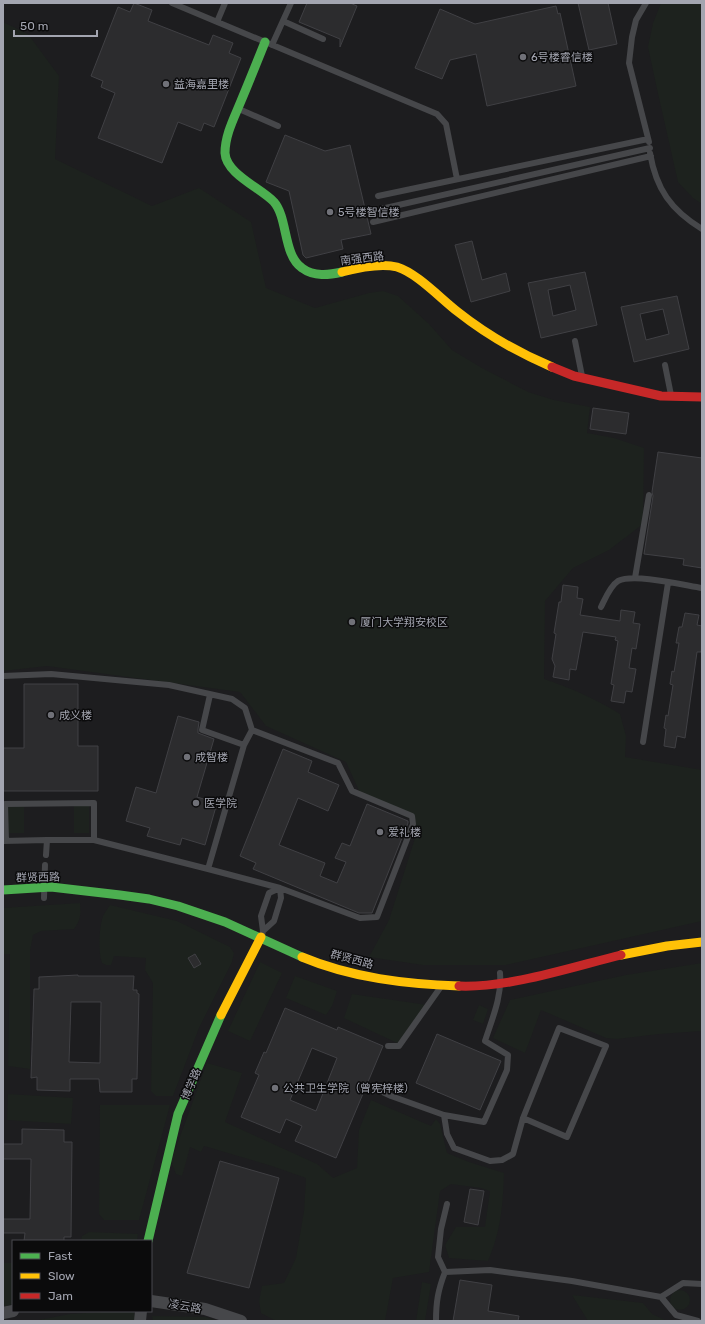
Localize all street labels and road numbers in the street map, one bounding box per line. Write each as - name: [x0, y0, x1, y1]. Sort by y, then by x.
- street label: 南强西路: [339, 249, 385, 268]
- street label: 群贤西路: [16, 871, 60, 884]
- street label: 群贤西路: [329, 948, 375, 971]
- street label: 博学路: [179, 1066, 204, 1102]
- street label: 凌云路: [168, 1297, 202, 1316]

